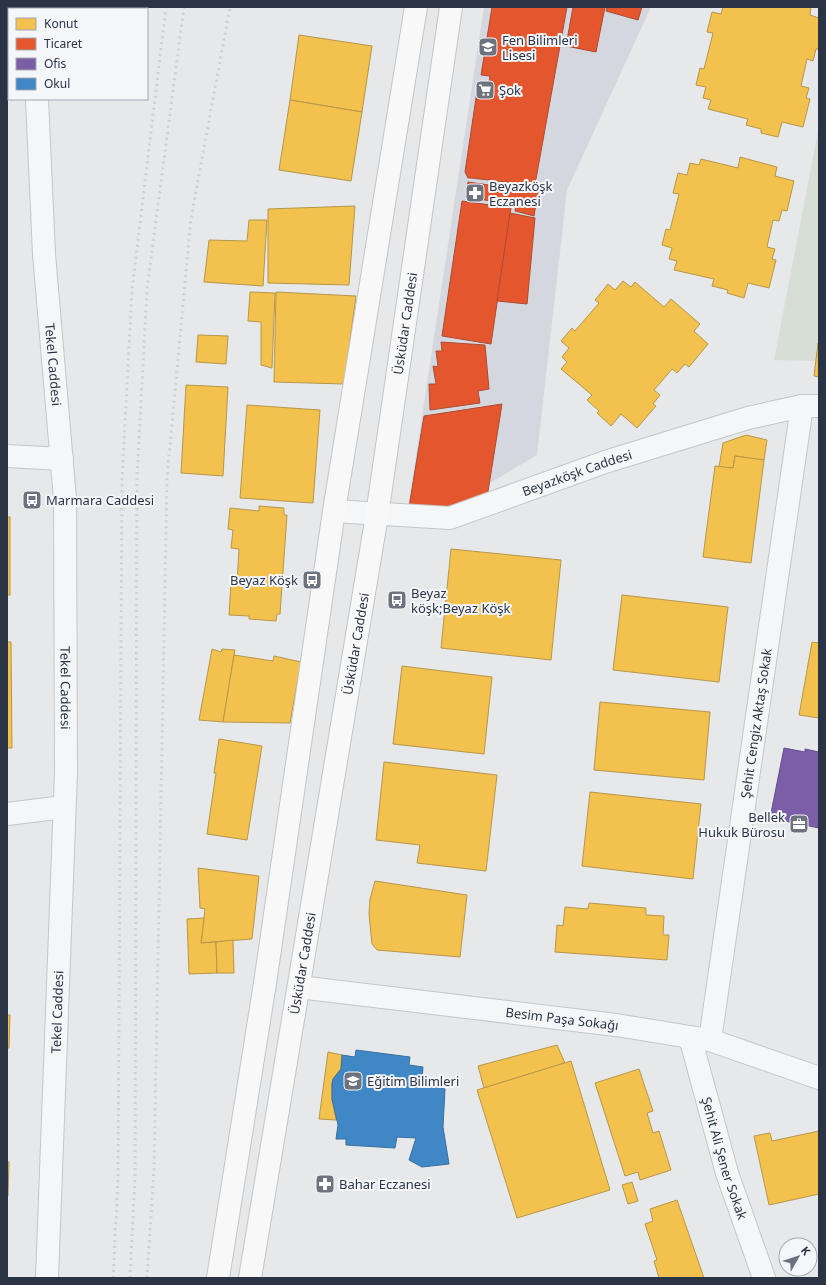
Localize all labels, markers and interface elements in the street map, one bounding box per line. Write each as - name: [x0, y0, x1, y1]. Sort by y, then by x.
- legend: [8, 8, 148, 100]
- text: Konut: [44, 15, 79, 32]
- place label: Fen Bilimleri Lisesi: [502, 31, 578, 64]
- text: Ticaret: [44, 35, 83, 52]
- school or university icon: Fen Bilimleri Lisesi: [477, 36, 499, 58]
- text: Ofis: [44, 55, 67, 72]
- text: Okul: [44, 75, 70, 92]
- supermarket icon: Şok: [474, 79, 496, 101]
- place label: Şok: [499, 81, 521, 99]
- place label: Beyazköşk Eczanesi: [489, 177, 553, 210]
- pharmacy icon: Beyazköşk Eczanesi: [464, 182, 486, 204]
- street label: Üsküdar Caddesi: [389, 271, 421, 376]
- street label: Tekel Caddesi: [41, 322, 66, 407]
- street label: Beyazköşk Caddesi: [519, 445, 634, 500]
- bus stop icon: Marmara Caddesi: [21, 489, 43, 511]
- place label: Marmara Caddesi: [46, 491, 154, 509]
- bus stop icon: Beyaz Köşk: [301, 569, 323, 591]
- place label: Beyaz Köşk: [230, 571, 298, 589]
- place label: Beyaz köşk;Beyaz Köşk: [411, 584, 511, 617]
- bus stop icon: Beyaz köşk;Beyaz Köşk: [386, 589, 408, 611]
- street label: Üsküdar Caddesi: [338, 591, 373, 696]
- street label: Tekel Caddesi: [57, 646, 75, 730]
- street label: Şehit Cengiz Aktaş Sokak: [736, 647, 776, 800]
- place label: Bellek Hukuk Bürosu: [698, 808, 785, 841]
- office icon: Bellek Hukuk Bürosu: [788, 813, 810, 835]
- street label: Üsküdar Caddesi: [285, 911, 320, 1016]
- street label: Tekel Caddesi: [47, 970, 67, 1054]
- street label: Besim Paşa Sokağı: [505, 1003, 620, 1034]
- school or university icon: Eğitim Bilimleri: [342, 1070, 364, 1092]
- place label: Eğitim Bilimleri: [367, 1072, 459, 1090]
- street label: Şehit Ali Şener Sokak: [698, 1095, 752, 1222]
- pharmacy icon: Bahar Eczanesi: [314, 1173, 336, 1195]
- place label: Bahar Eczanesi: [339, 1175, 431, 1193]
- north arrow: [778, 1237, 818, 1277]
- text: K: [798, 1243, 815, 1258]

